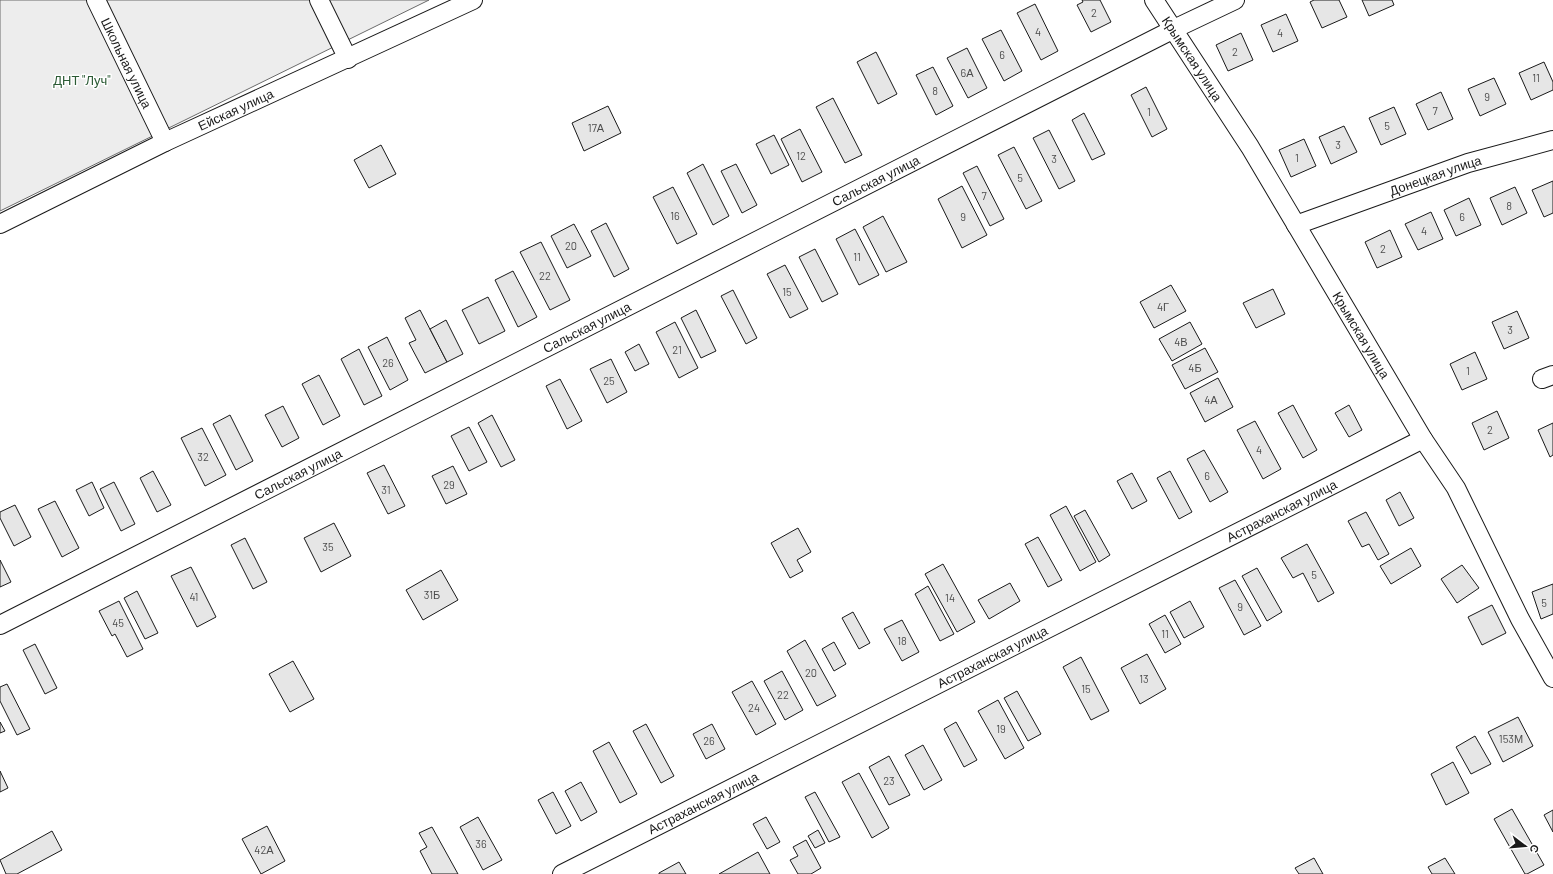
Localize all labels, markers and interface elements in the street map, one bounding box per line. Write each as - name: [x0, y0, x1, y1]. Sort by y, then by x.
- house number: 2: [1091, 6, 1097, 19]
- street label: Крымская улица: [1159, 13, 1226, 105]
- street label: Школьная улица: [98, 15, 156, 112]
- house number: 4: [1035, 25, 1041, 38]
- house number: 4: [1277, 26, 1283, 39]
- house number: 2: [1232, 45, 1238, 58]
- house number: 6: [999, 48, 1005, 61]
- house number: 6А: [960, 66, 974, 79]
- house number: 11: [1532, 71, 1540, 84]
- park label: ДНТ "Луч": [53, 72, 111, 88]
- house number: 8: [932, 84, 938, 97]
- street label: Ейская улица: [195, 85, 276, 134]
- house number: 9: [1484, 90, 1490, 103]
- house number: 7: [1432, 104, 1438, 117]
- house number: 1: [1147, 105, 1151, 118]
- house number: 5: [1384, 119, 1390, 132]
- house number: 17А: [588, 121, 605, 134]
- house number: 3: [1335, 138, 1341, 151]
- house number: 12: [796, 149, 806, 162]
- street label: Сальская улица: [829, 151, 923, 209]
- house number: 1: [1295, 151, 1299, 164]
- house number: 3: [1051, 152, 1057, 165]
- street label: Донецкая улица: [1387, 152, 1484, 199]
- house number: 5: [1017, 171, 1023, 184]
- house number: 7: [981, 189, 987, 202]
- house number: 8: [1506, 199, 1512, 212]
- house number: 16: [670, 209, 680, 222]
- house number: 9: [960, 210, 966, 223]
- house number: 6: [1459, 210, 1465, 223]
- house number: 4: [1421, 224, 1427, 237]
- house number: 20: [565, 239, 577, 252]
- house number: 2: [1380, 242, 1386, 255]
- house number: 11: [853, 250, 861, 263]
- house number: 22: [539, 269, 551, 282]
- house number: 15: [782, 285, 792, 298]
- street label: Крымская улица: [1329, 289, 1394, 382]
- street label: Сальская улица: [540, 298, 634, 356]
- house number: 4Г: [1157, 300, 1169, 313]
- house number: 3: [1507, 323, 1513, 336]
- house number: 4В: [1174, 335, 1188, 348]
- house number: 21: [672, 343, 682, 356]
- house number: 26: [382, 356, 394, 369]
- house number: 4Б: [1188, 361, 1202, 374]
- house number: 1: [1466, 364, 1470, 377]
- house number: 25: [603, 374, 615, 387]
- house number: 4А: [1204, 393, 1218, 406]
- house number: 2: [1487, 423, 1493, 436]
- house number: 4: [1256, 443, 1262, 456]
- street label: Сальская улица: [251, 445, 345, 503]
- house number: 32: [197, 450, 209, 463]
- house number: 6: [1204, 469, 1210, 482]
- street label: Астраханская улица: [1224, 476, 1340, 545]
- house number: 29: [443, 478, 455, 491]
- house number: 31: [381, 483, 391, 496]
- house number: 35: [322, 540, 334, 553]
- house number: 5: [1311, 568, 1317, 581]
- house number: 31Б: [424, 588, 440, 601]
- house number: 41: [190, 590, 198, 603]
- house number: 14: [945, 591, 955, 604]
- house number: 5: [1541, 596, 1547, 609]
- house number: 9: [1237, 600, 1243, 613]
- house number: 45: [112, 616, 124, 629]
- street label: Астраханская улица: [934, 622, 1051, 691]
- house number: 11: [1161, 627, 1169, 640]
- house number: 18: [897, 634, 907, 647]
- house number: 20: [805, 666, 817, 679]
- house number: 13: [1139, 672, 1149, 685]
- house number: 15: [1081, 682, 1091, 695]
- house number: 22: [777, 688, 789, 701]
- house number: 24: [748, 701, 760, 714]
- house number: 19: [996, 722, 1006, 735]
- house number: 153М: [1499, 732, 1523, 745]
- house number: 26: [703, 734, 715, 747]
- street label: Астраханская улица: [645, 768, 762, 837]
- house number: 23: [883, 774, 895, 787]
- north arrow: [1505, 826, 1545, 866]
- house number: 36: [475, 837, 487, 850]
- house number: 42А: [254, 843, 274, 856]
- text: С: [1528, 843, 1542, 855]

